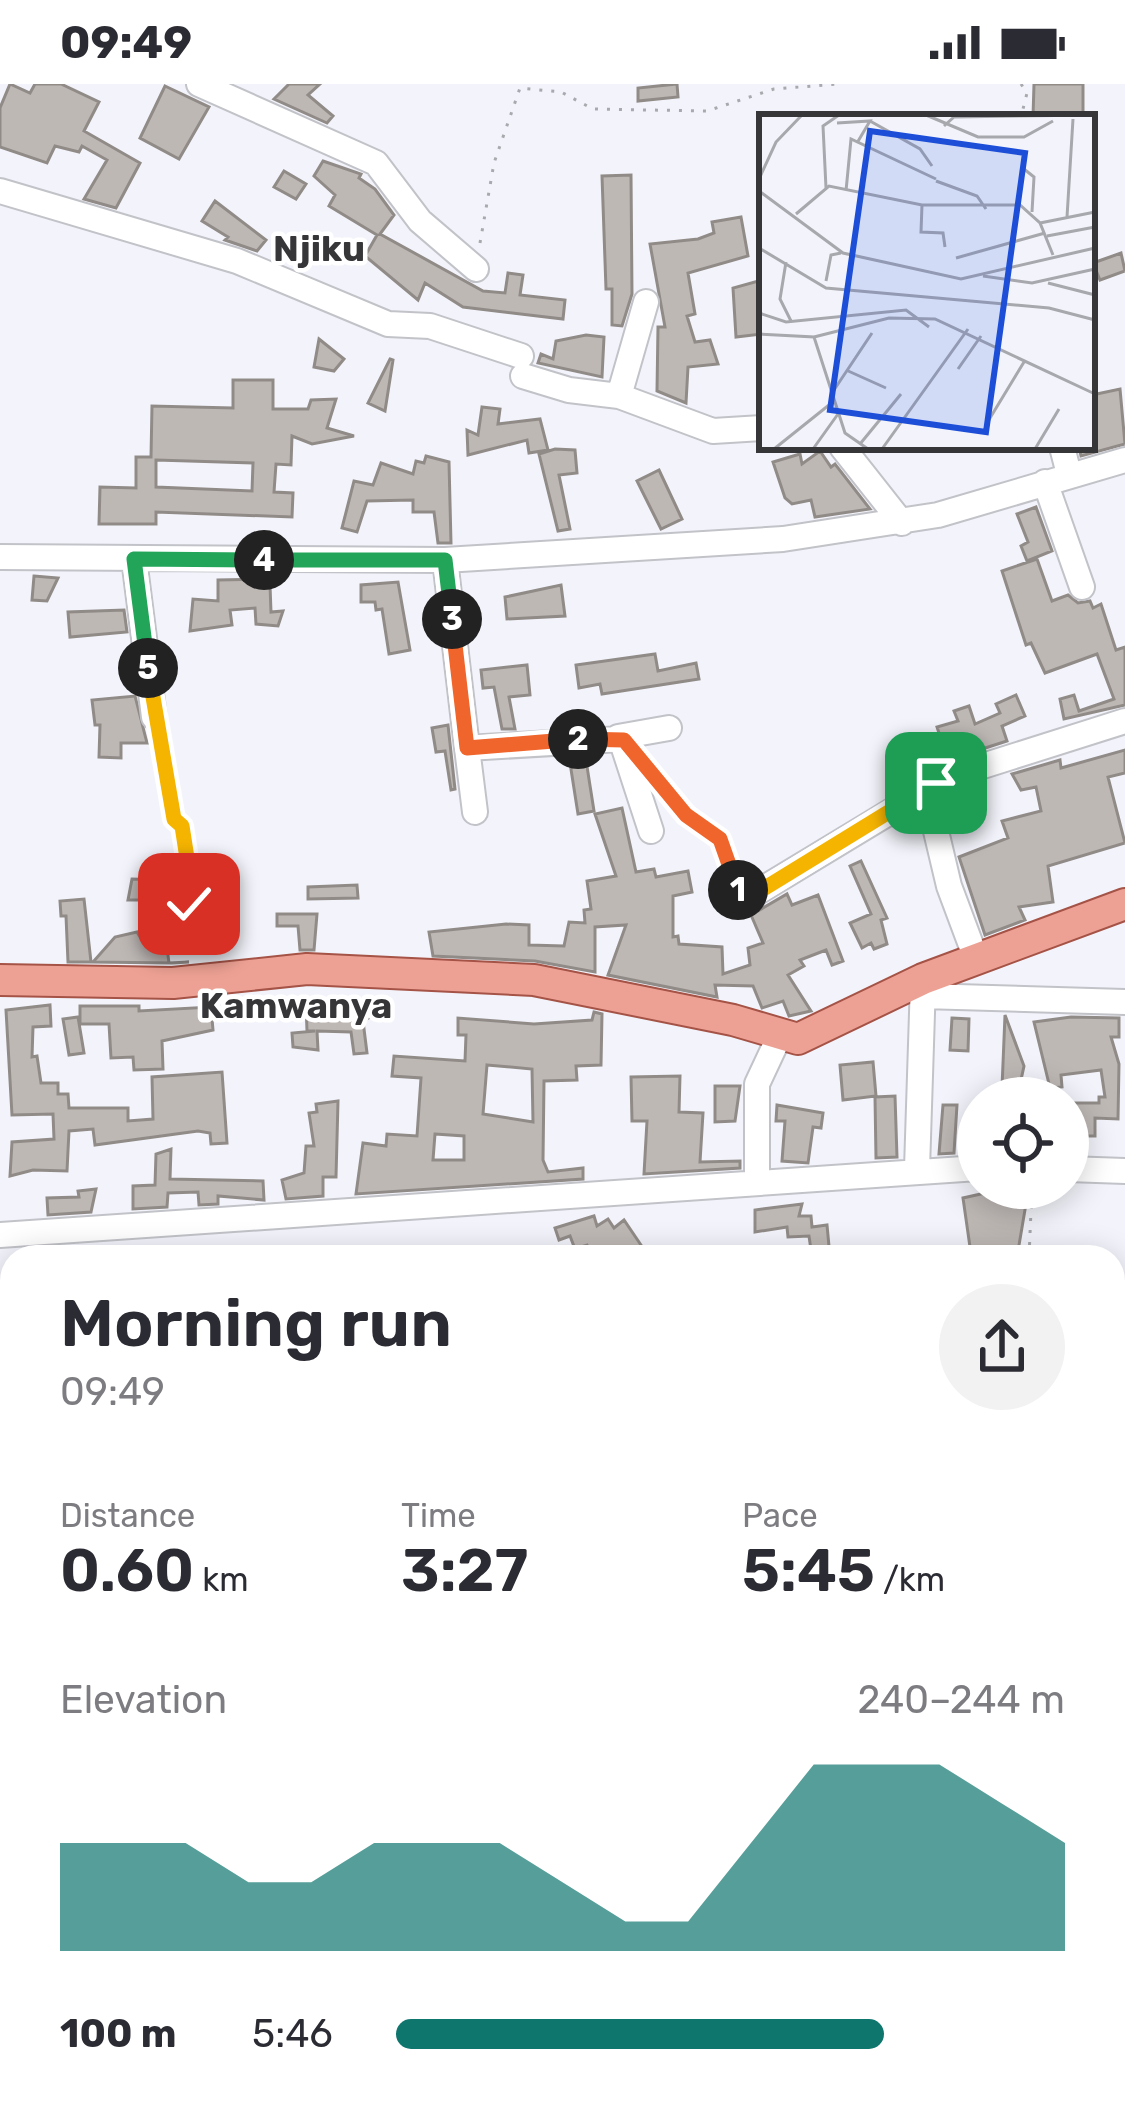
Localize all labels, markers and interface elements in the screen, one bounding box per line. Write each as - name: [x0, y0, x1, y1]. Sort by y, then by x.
- text: 09:49: [60, 16, 192, 69]
- inset map: [759, 114, 1095, 450]
- district label: Njiku: [273, 227, 365, 270]
- pin: 4: [234, 530, 294, 590]
- text: 4: [253, 540, 275, 579]
- pin: 3: [422, 589, 482, 649]
- text: 3: [441, 599, 463, 638]
- pin: 5: [118, 638, 178, 698]
- text: 5: [137, 648, 159, 687]
- pin: 2: [548, 709, 608, 769]
- text: 2: [567, 719, 589, 758]
- pin: [885, 732, 987, 834]
- icon: arrive: [903, 750, 969, 816]
- pin: [138, 853, 240, 955]
- pin: 1: [708, 860, 768, 920]
- text: 1: [730, 870, 746, 909]
- icon: check: [156, 871, 222, 937]
- district label: Kamwanya: [200, 984, 392, 1027]
- map controls: [957, 1077, 1089, 1209]
- button: locate: [957, 1077, 1089, 1209]
- text: Morning run: [60, 1284, 452, 1363]
- button: share: [939, 1284, 1065, 1410]
- text: 09:49: [60, 1369, 165, 1415]
- text: Distance: [60, 1496, 195, 1535]
- text: Time: [401, 1496, 476, 1535]
- text: Pace: [742, 1496, 818, 1535]
- text: 0.60: [60, 1535, 194, 1606]
- text: 3:27: [401, 1535, 528, 1606]
- text: 5:45: [742, 1535, 875, 1606]
- text: km: [194, 1560, 249, 1599]
- text: /km: [875, 1560, 945, 1599]
- text: Elevation: [60, 1677, 227, 1723]
- text: 240–244 m: [857, 1677, 1065, 1723]
- text: 100 m: [60, 2011, 176, 2057]
- text: 5:46: [252, 2011, 333, 2057]

